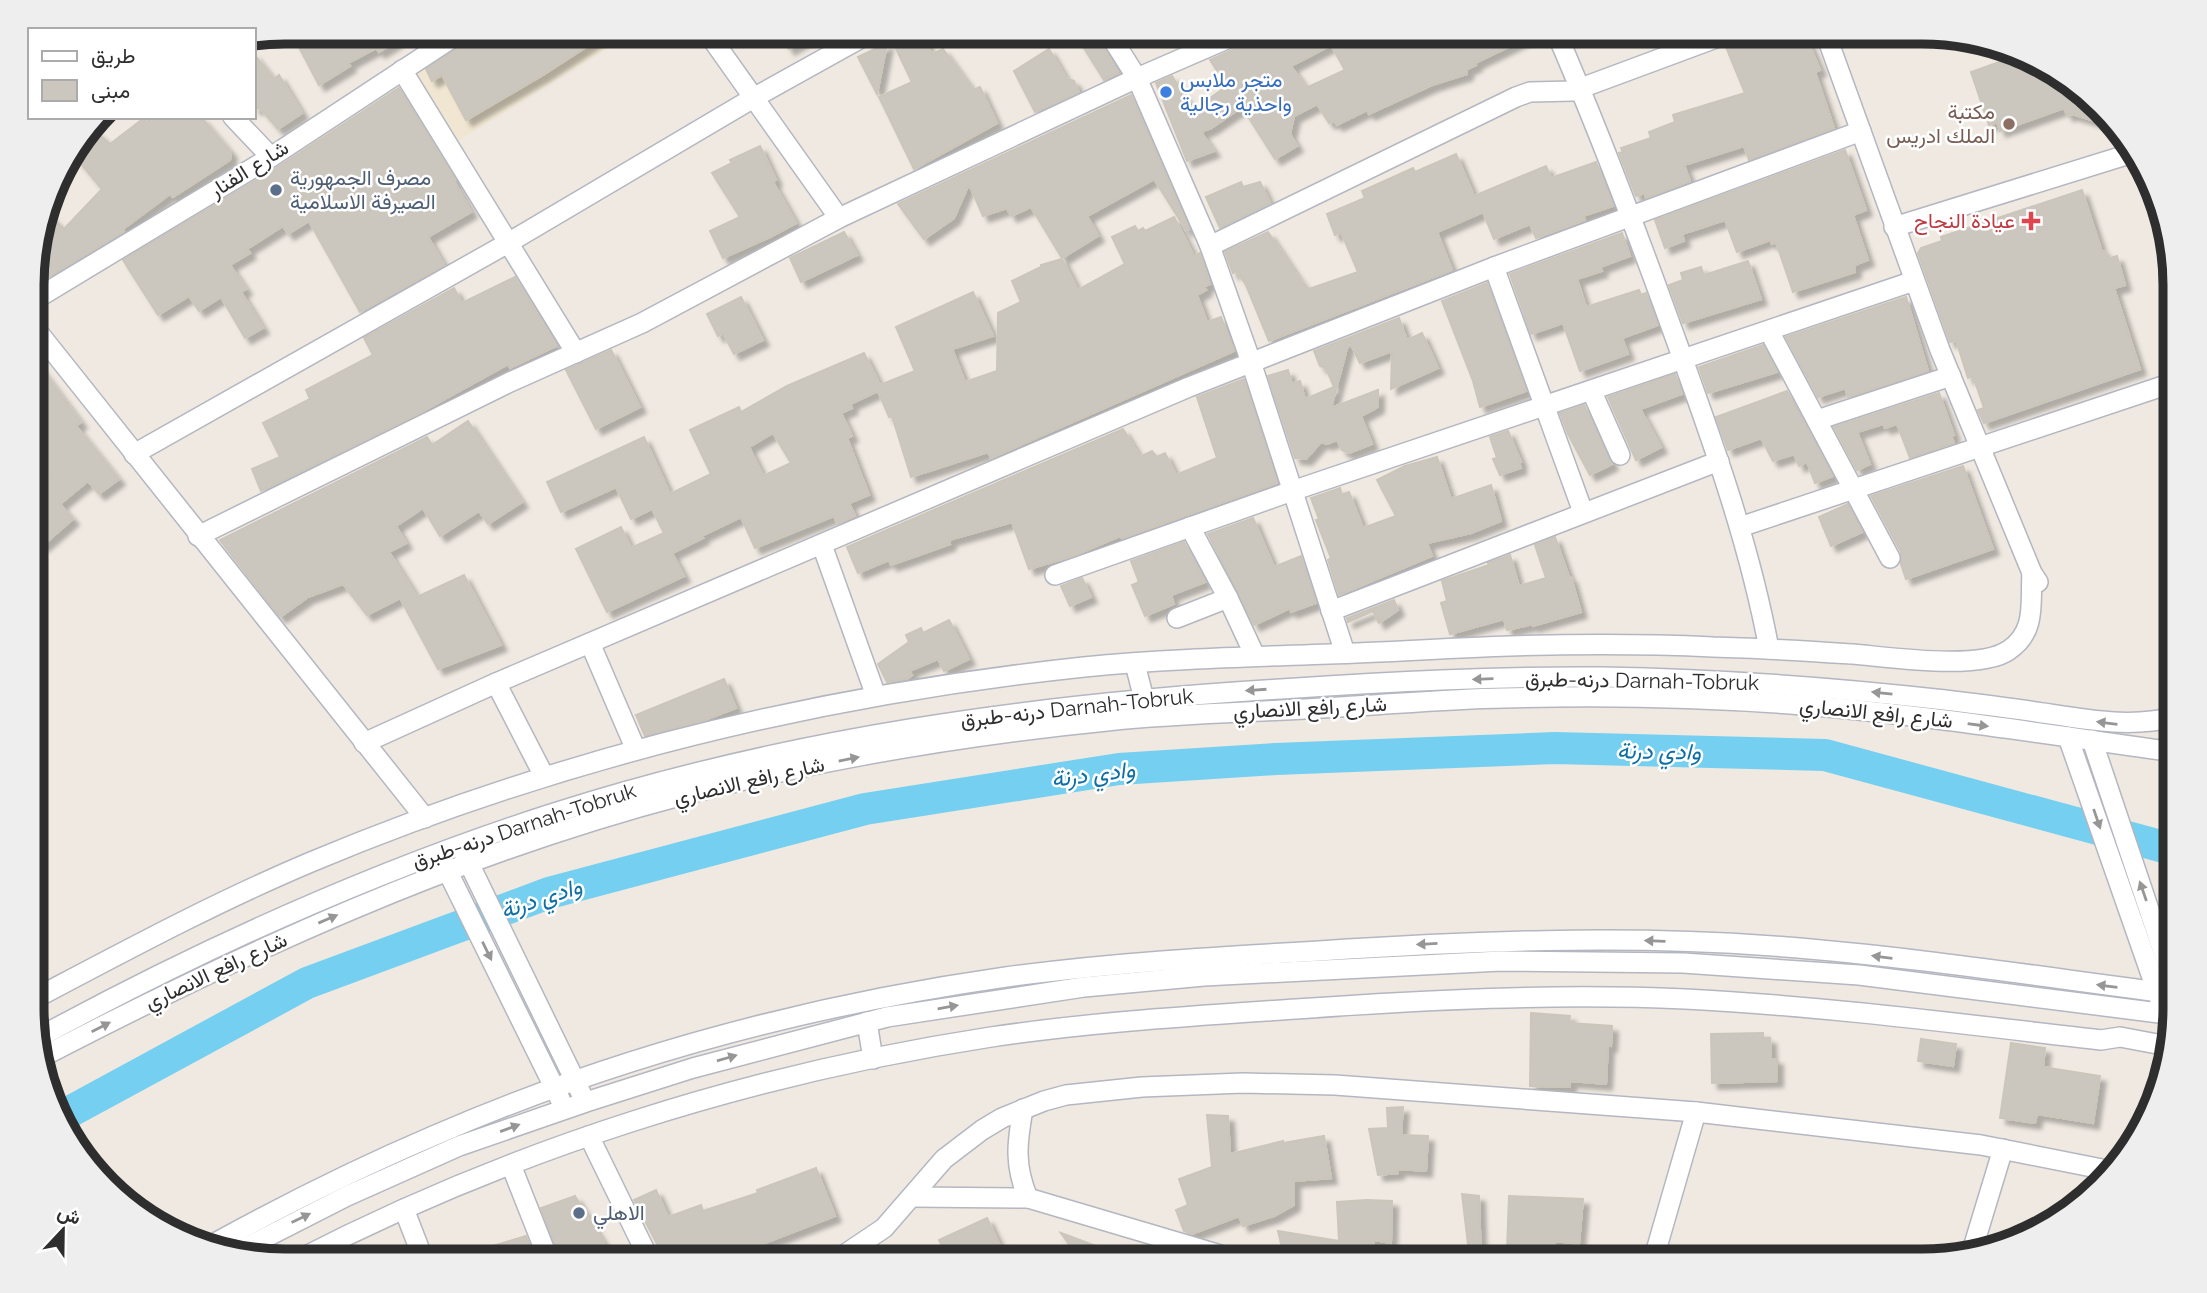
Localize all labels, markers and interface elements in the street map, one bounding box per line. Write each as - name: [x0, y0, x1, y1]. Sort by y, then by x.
- legend: [28, 28, 256, 119]
- text: طريق: [91, 43, 136, 69]
- place label: متجر ملابس واحذية رجالية: [1180, 67, 1292, 117]
- text: مبنى: [91, 78, 130, 103]
- marker: متجر ملابس واحذية رجالية: [1158, 84, 1174, 100]
- place label: مكتبة الملك ادريس: [1886, 99, 1995, 149]
- marker: مكتبة الملك ادريس: [2001, 116, 2017, 132]
- street label: شارع الفنار: [204, 134, 294, 205]
- place label: مصرف الجمهورية الصيرفة الاسلامية: [290, 165, 436, 215]
- marker: مصرف الجمهورية الصيرفة الاسلامية: [268, 182, 284, 198]
- place label: عيادة النجاح: [1914, 208, 2015, 235]
- marker: عيادة النجاح: [2021, 211, 2041, 231]
- street label: درنه-طبرق Darnah-Tobruk: [1525, 666, 1759, 696]
- one-way arrow: [1472, 673, 1494, 684]
- street label: درنه-طبرق Darnah-Tobruk: [959, 683, 1195, 733]
- one-way arrow: [1245, 685, 1267, 696]
- one-way arrow: [1871, 687, 1893, 698]
- street label: شارع رافع الانصاري: [1232, 691, 1388, 729]
- street label: شارع رافع الانصاري: [1798, 692, 1954, 738]
- one-way arrow: [2096, 717, 2118, 728]
- one-way arrow: [1967, 719, 1989, 730]
- water label: وادي درنة: [1617, 736, 1701, 771]
- street label: شارع رافع الانصاري: [671, 751, 828, 815]
- one-way arrow: [838, 753, 860, 764]
- water label: وادي درنة: [1049, 755, 1137, 798]
- street label: درنه-طبرق Darnah-Tobruk: [409, 777, 639, 875]
- one-way arrow: [2092, 808, 2103, 829]
- water label: وادي درنة: [497, 872, 587, 929]
- one-way arrow: [2137, 881, 2147, 902]
- one-way arrow: [318, 913, 339, 924]
- street label: شارع رافع الانصاري: [141, 927, 293, 1019]
- one-way arrow: [1644, 935, 1666, 946]
- one-way arrow: [1416, 939, 1438, 950]
- one-way arrow: [481, 941, 493, 961]
- one-way arrow: [1870, 951, 1892, 962]
- one-way arrow: [2096, 980, 2118, 991]
- one-way arrow: [937, 1001, 959, 1012]
- one-way arrow: [91, 1021, 111, 1032]
- one-way arrow: [716, 1053, 737, 1063]
- one-way arrow: [500, 1122, 521, 1133]
- north arrow: [28, 1195, 98, 1265]
- text: ش: [54, 1200, 84, 1230]
- place label: الاهلي: [593, 1200, 645, 1230]
- marker: الاهلي: [571, 1205, 587, 1221]
- one-way arrow: [291, 1212, 311, 1224]

